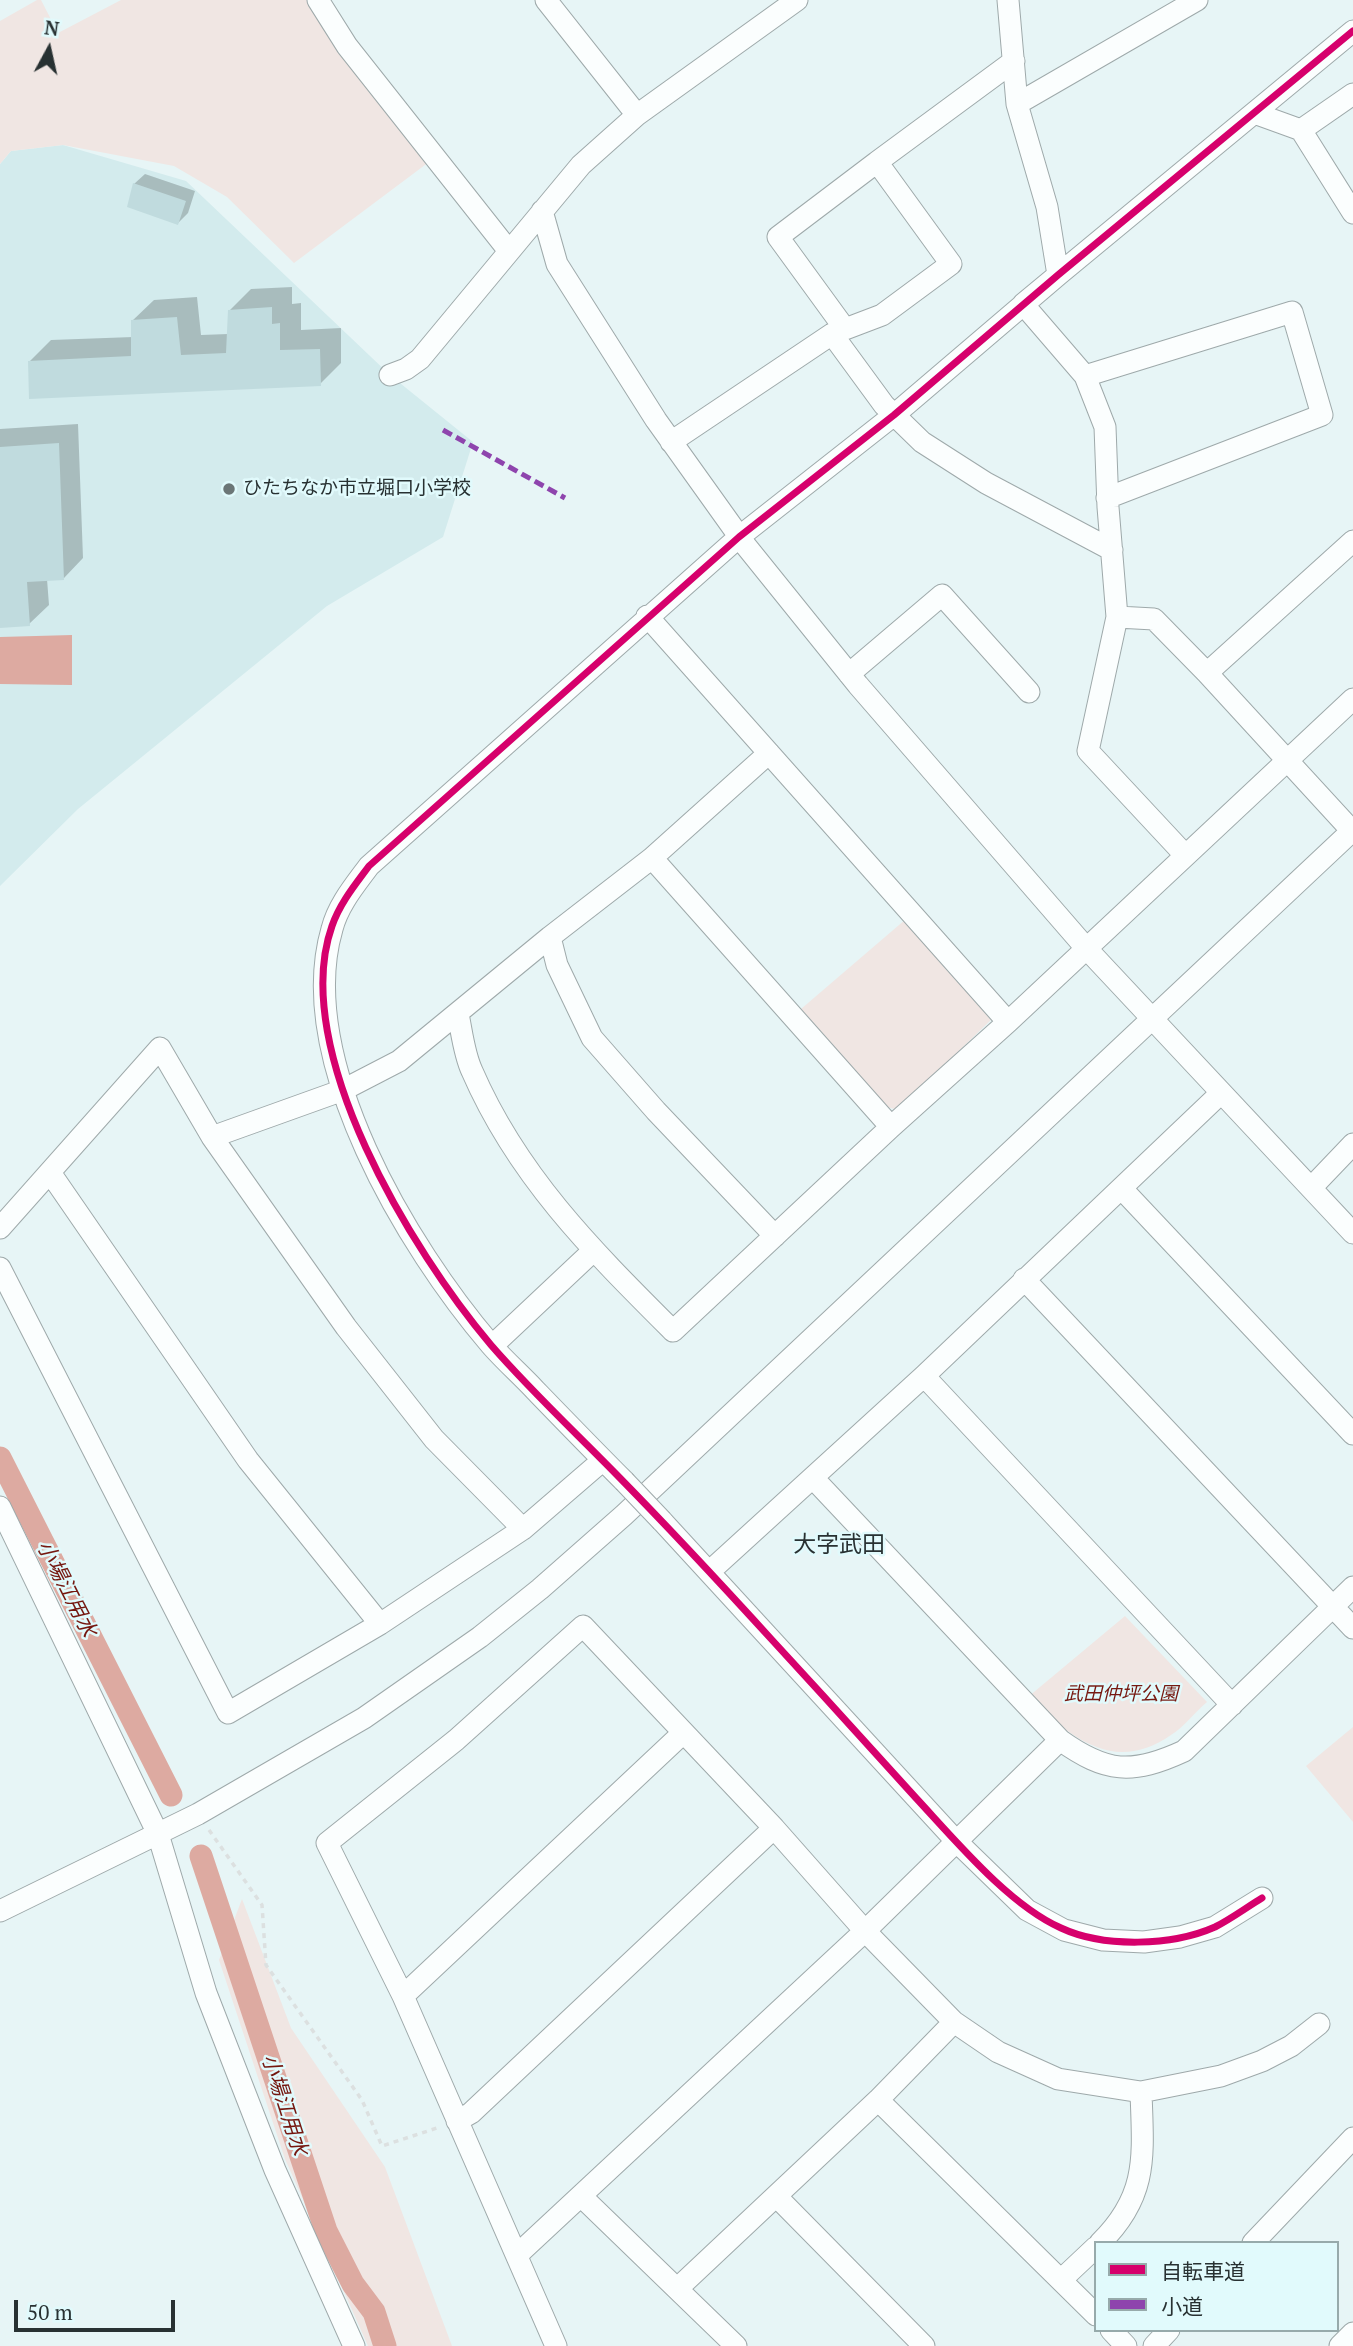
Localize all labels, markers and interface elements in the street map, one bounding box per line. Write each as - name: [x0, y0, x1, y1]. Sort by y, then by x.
- north arrow: [14, 14, 84, 84]
- text: N: [43, 14, 61, 41]
- place label: ひたちなか市立堀口小学校: [243, 478, 471, 500]
- marker: ひたちなか市立堀口小学校: [221, 481, 237, 497]
- district label: 大字武田: [793, 1531, 885, 1559]
- water label: 小場江用水: [31, 1537, 101, 1641]
- park label: 武田仲坪公園: [1064, 1684, 1178, 1706]
- water label: 小場江用水: [256, 2051, 312, 2159]
- legend: [1094, 2241, 1339, 2332]
- text: 自転車道: [1161, 2257, 1245, 2285]
- scale bar: [18, 2286, 178, 2330]
- text: 小道: [1161, 2292, 1203, 2320]
- text: 50 m: [27, 2298, 73, 2326]

